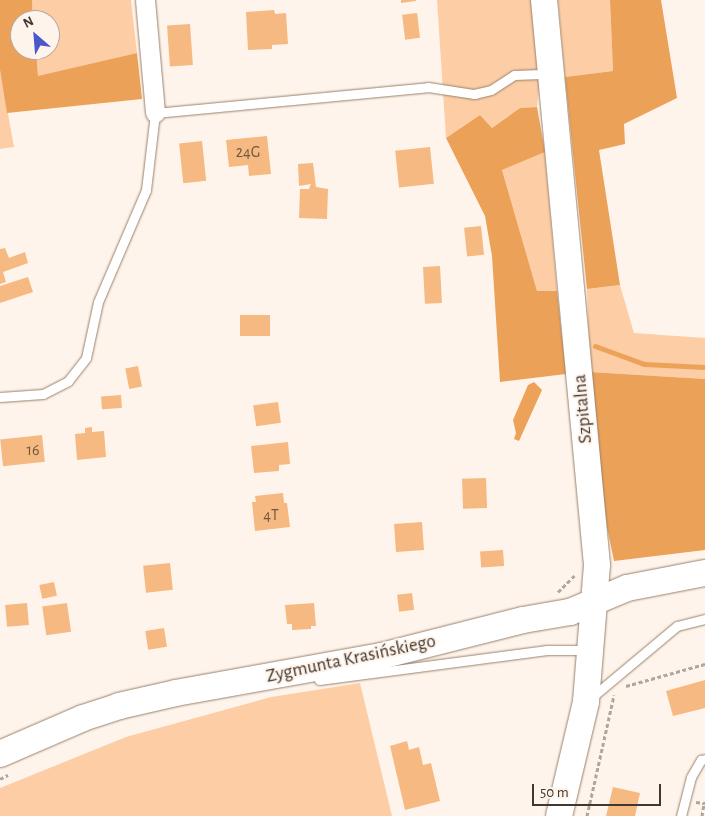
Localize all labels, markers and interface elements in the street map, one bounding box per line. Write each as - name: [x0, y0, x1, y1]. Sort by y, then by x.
- north arrow: [10, 10, 60, 60]
- text: N: [21, 14, 36, 31]
- house number: 24G: [236, 142, 260, 162]
- street label: Szpitalna: [569, 374, 597, 444]
- house number: 16: [26, 440, 40, 460]
- house number: 4T: [263, 505, 279, 525]
- street label: Zygmunta Krasińskiego: [264, 630, 438, 688]
- scale bar: [535, 774, 664, 806]
- text: 50 m: [540, 785, 569, 800]

